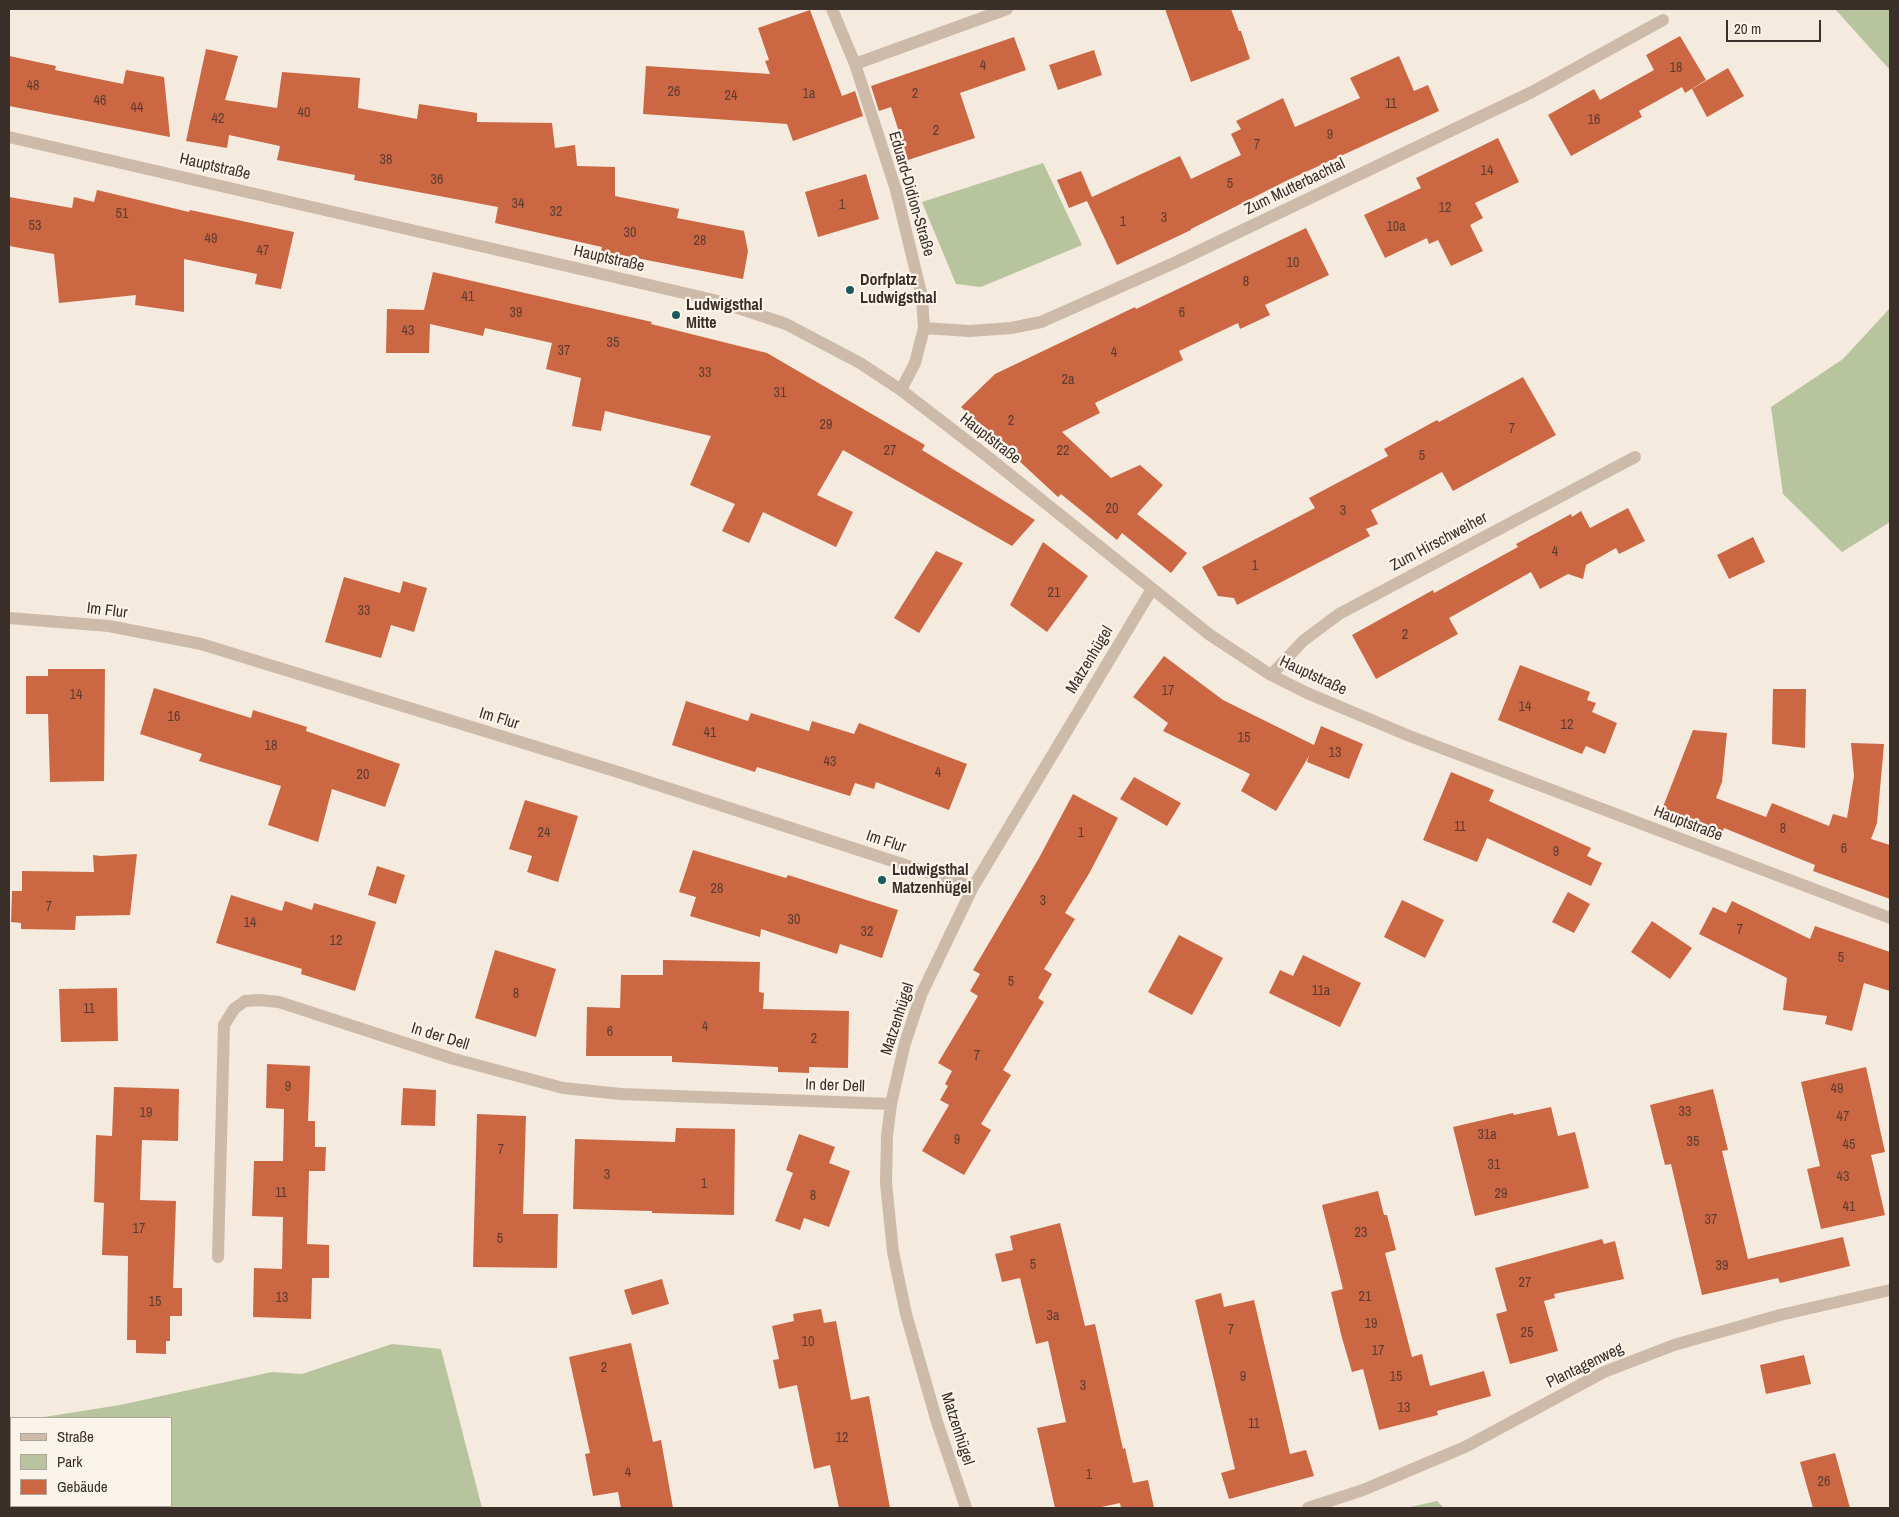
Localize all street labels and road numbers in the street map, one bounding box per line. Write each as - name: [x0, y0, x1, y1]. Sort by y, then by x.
- street label: Eduard-Didion-Straße: [884, 129, 938, 259]
- street label: Hauptstraße: [178, 150, 252, 184]
- street label: Zum Mutterbachtal: [1242, 154, 1348, 220]
- street label: Hauptstraße: [572, 242, 646, 276]
- street label: Hauptstraße: [956, 409, 1024, 469]
- street label: Zum Hirschweiher: [1387, 508, 1491, 576]
- street label: Im Flur: [86, 599, 128, 623]
- street label: Matzenhügel: [1062, 623, 1118, 697]
- street label: Hauptstraße: [1276, 652, 1350, 700]
- street label: Im Flur: [477, 704, 521, 734]
- street label: Hauptstraße: [1651, 802, 1725, 846]
- street label: Im Flur: [864, 827, 908, 857]
- street label: Matzenhügel: [877, 980, 919, 1058]
- street label: In der Dell: [409, 1019, 471, 1055]
- street label: In der Dell: [805, 1075, 865, 1097]
- street label: Plantagenweg: [1543, 1339, 1627, 1393]
- street label: Matzenhügel: [936, 1390, 978, 1468]

